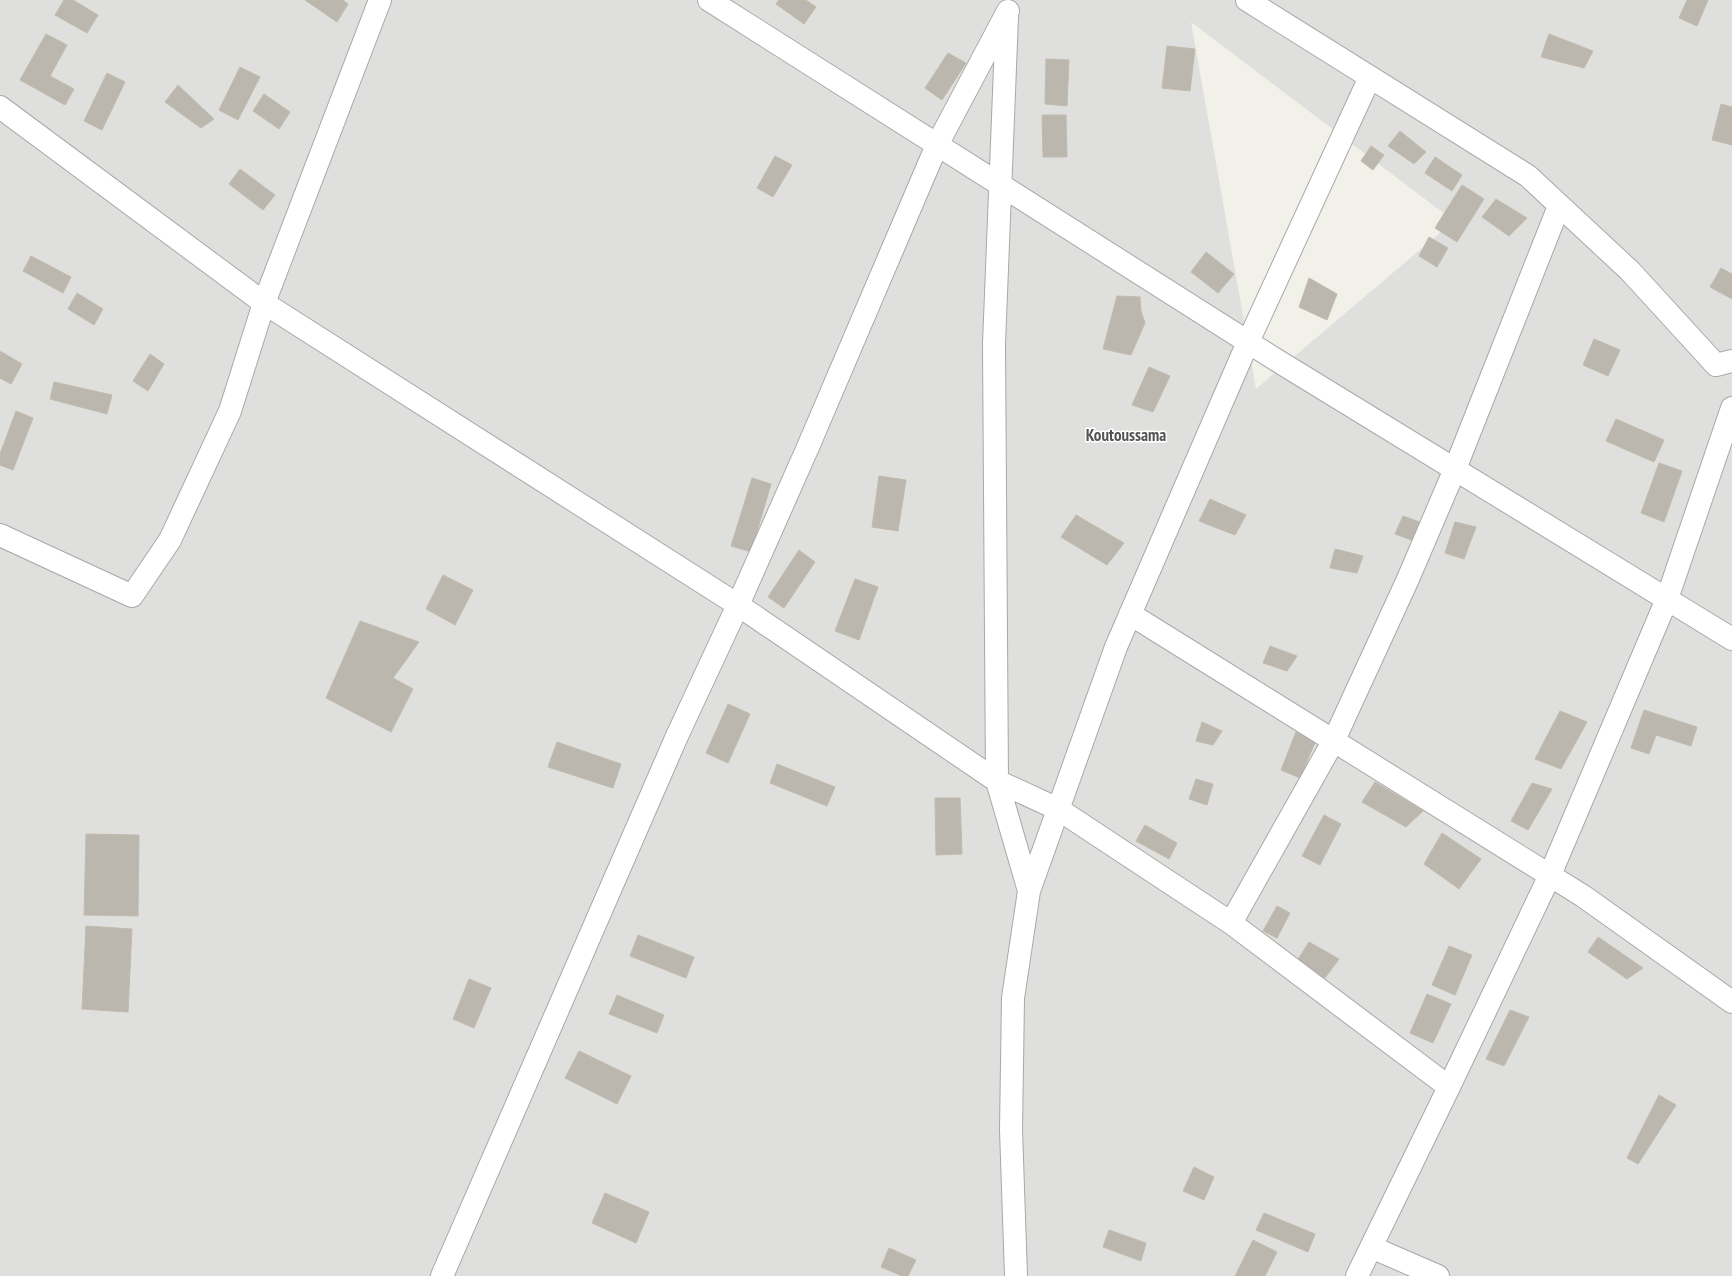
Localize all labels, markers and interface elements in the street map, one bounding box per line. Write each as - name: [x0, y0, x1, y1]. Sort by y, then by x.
- district label: Koutoussama: [1086, 424, 1166, 446]

